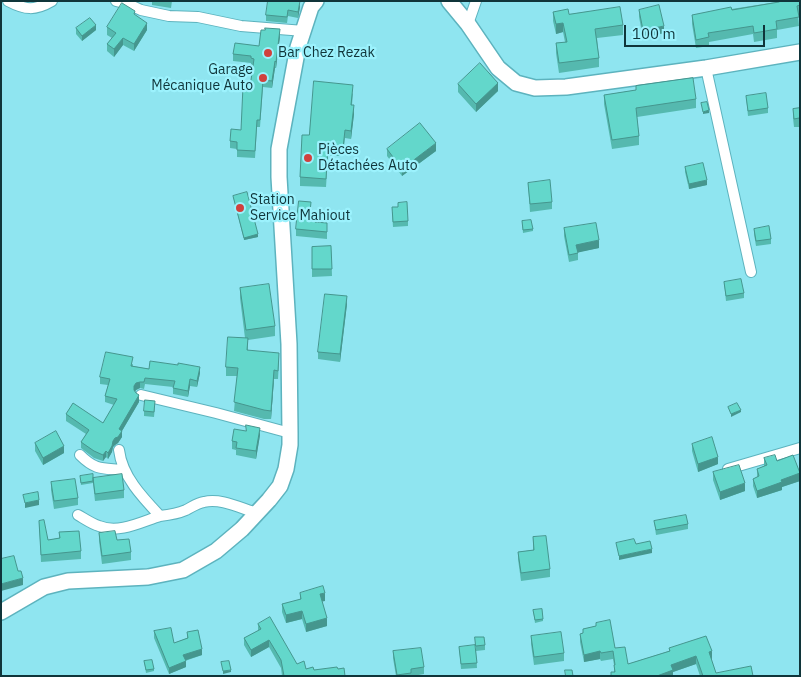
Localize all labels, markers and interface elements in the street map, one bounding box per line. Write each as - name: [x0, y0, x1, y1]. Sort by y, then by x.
- scale bar: [626, 15, 767, 47]
- text: 100 m: [632, 24, 676, 43]
- place label: Bar Chez Rezak: [278, 45, 375, 61]
- marker: Bar Chez Rezak: [262, 47, 274, 59]
- place label: Garage Mécanique Auto: [151, 62, 253, 94]
- marker: Garage Mécanique Auto: [257, 72, 269, 84]
- place label: Pièces Détachées Auto: [318, 142, 418, 174]
- marker: Pièces Détachées Auto: [302, 152, 314, 164]
- place label: Station Service Mahiout: [250, 192, 350, 224]
- marker: Station Service Mahiout: [234, 202, 246, 214]

